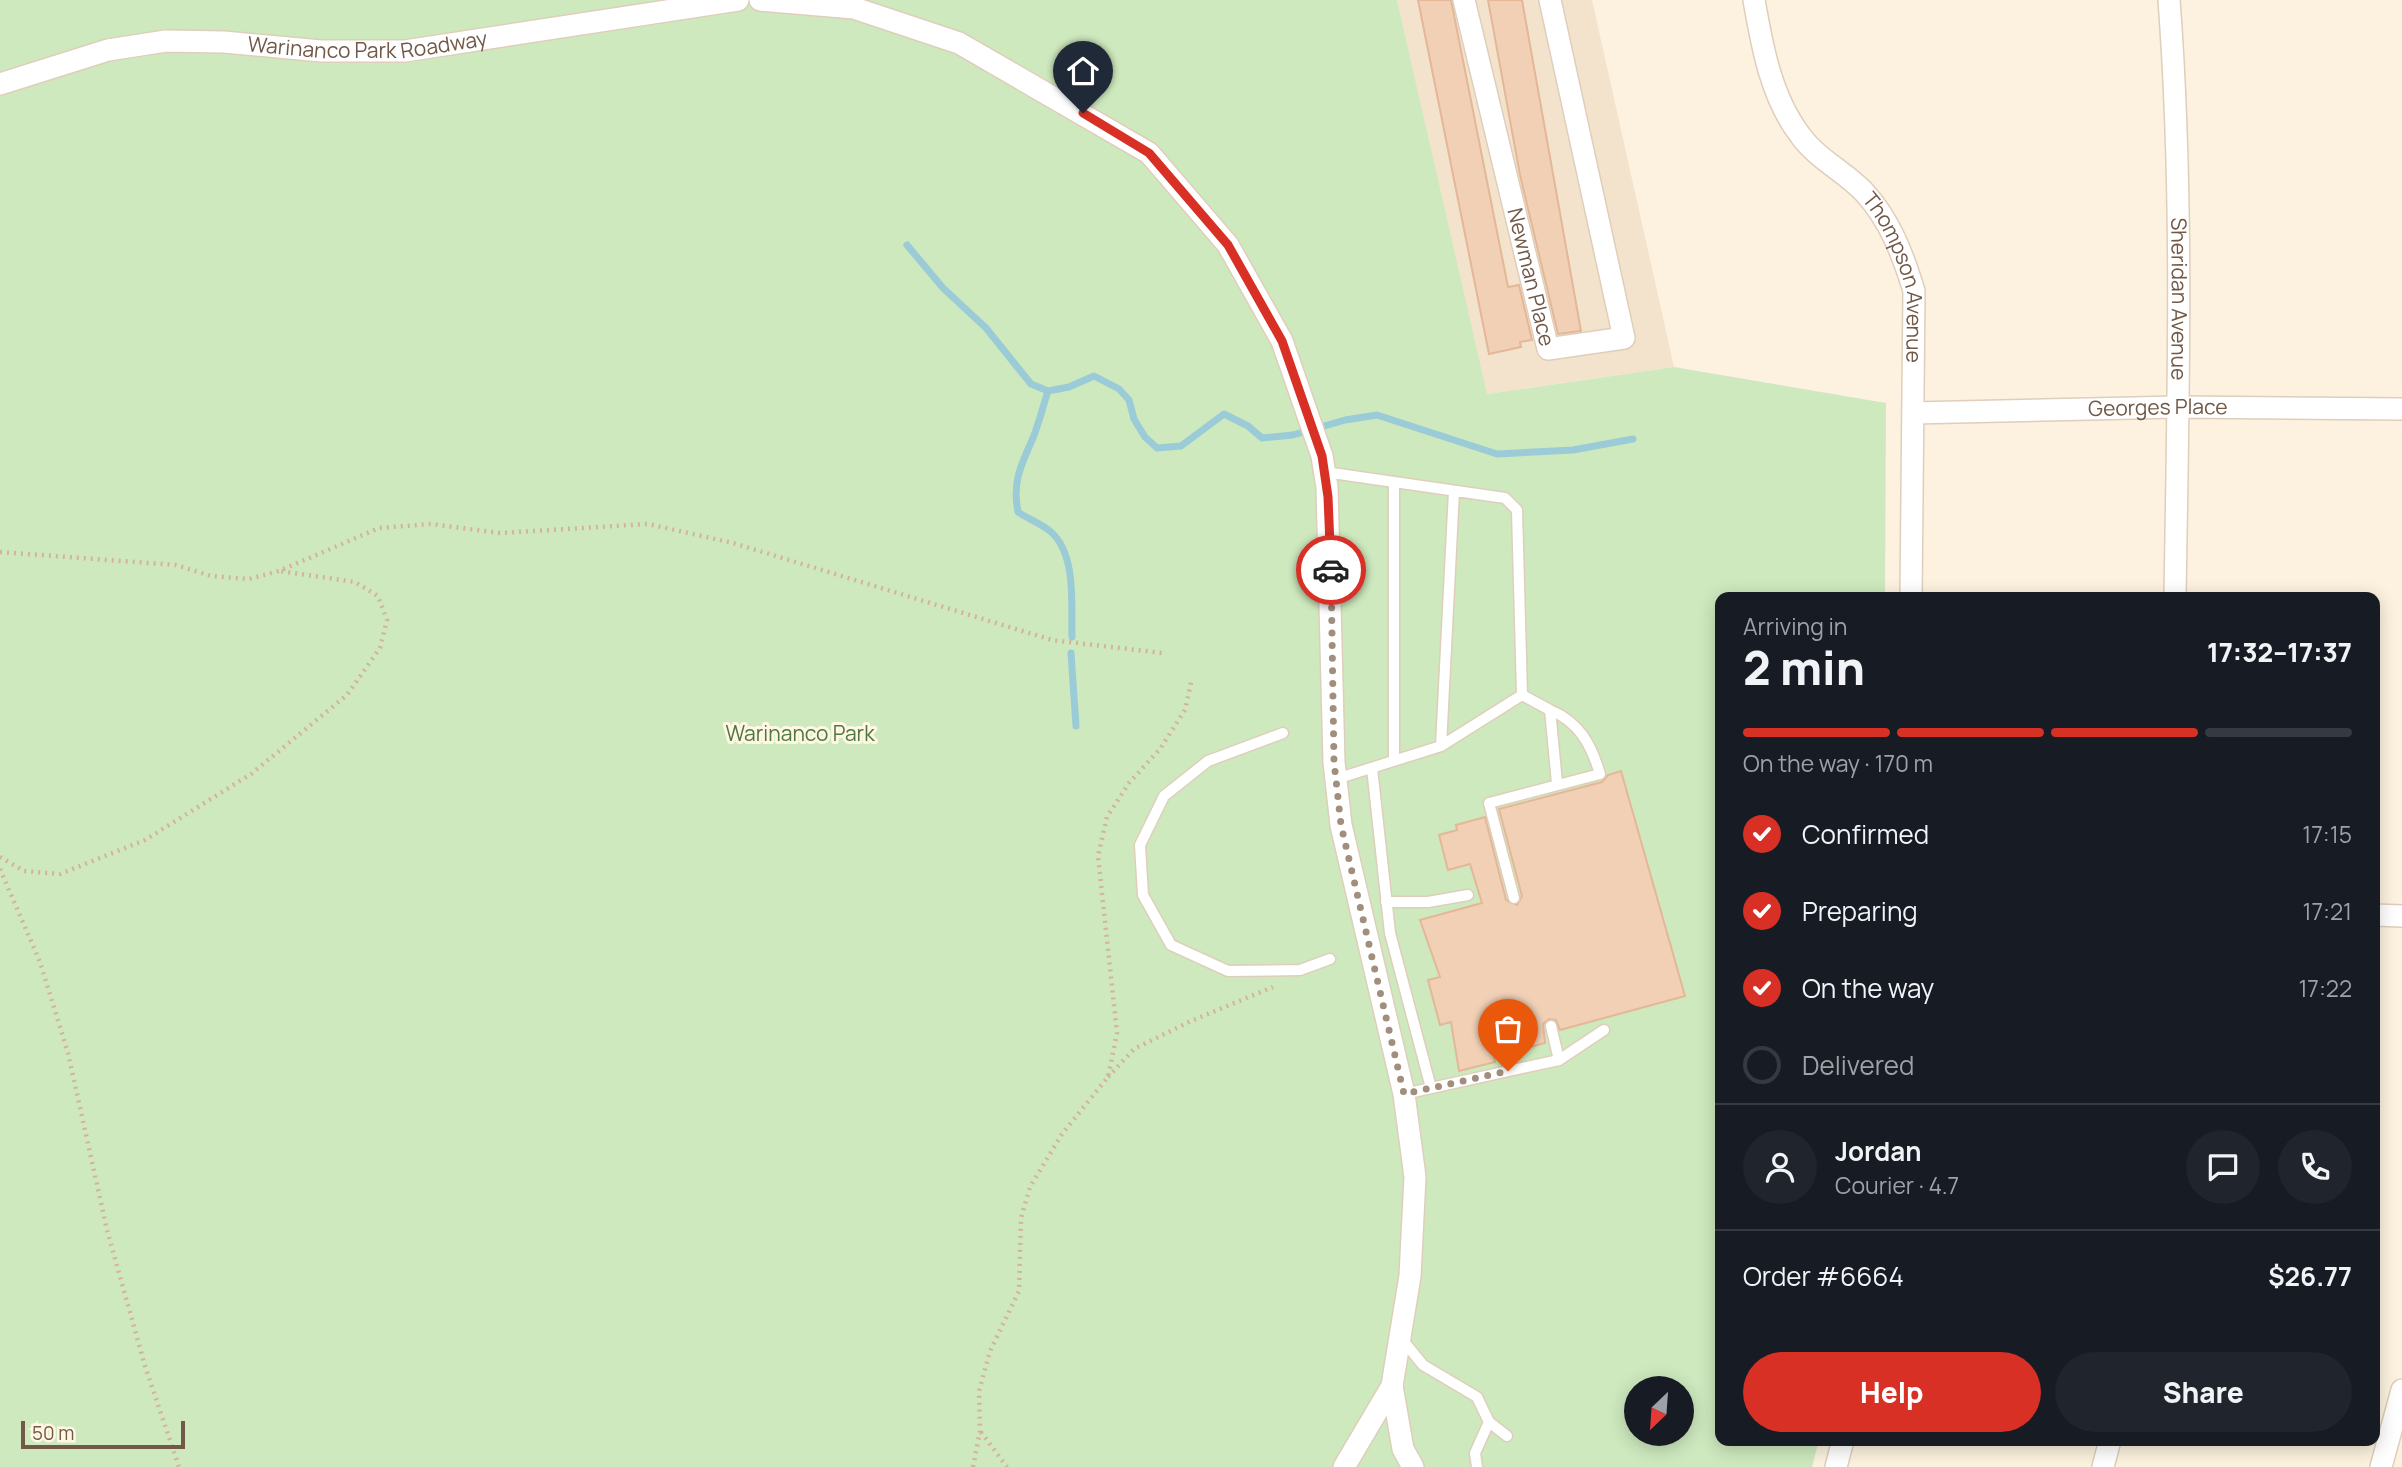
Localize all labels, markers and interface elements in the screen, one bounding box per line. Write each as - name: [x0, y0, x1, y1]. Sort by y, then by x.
- street label: Warinanco Park Roadway: [246, 24, 489, 65]
- pin: [1053, 41, 1113, 113]
- icon: home: [1064, 52, 1102, 90]
- street label: Thompson Avenue: [1857, 186, 1929, 363]
- street label: Newman Place: [1502, 205, 1562, 349]
- street label: Sheridan Avenue: [2165, 217, 2194, 380]
- street label: Georges Place: [2088, 392, 2228, 422]
- courier: [1296, 535, 1366, 605]
- icon: car: [1312, 551, 1350, 589]
- text: Arriving in: [1743, 610, 1848, 642]
- text: 17:32–17:37: [2207, 634, 2352, 670]
- text: 2 min: [1743, 636, 1865, 699]
- park label: Warinanco Park: [725, 719, 875, 747]
- text: On the way · 170 m: [1743, 747, 1933, 779]
- icon: check: [1743, 815, 1781, 853]
- text: Confirmed: [1802, 816, 1929, 852]
- text: 17:15: [2302, 818, 2352, 850]
- icon: check: [1743, 892, 1781, 930]
- text: Preparing: [1802, 893, 1918, 929]
- text: 17:21: [2303, 895, 2352, 927]
- icon: check: [1743, 969, 1781, 1007]
- text: On the way: [1802, 970, 1934, 1006]
- text: 17:22: [2298, 972, 2352, 1004]
- pin: [1478, 999, 1538, 1071]
- icon: bag: [1489, 1010, 1527, 1048]
- text: Delivered: [1802, 1047, 1914, 1083]
- button: person: [1743, 1130, 1817, 1204]
- button: chat: [2186, 1130, 2260, 1204]
- button: phone: [2278, 1130, 2352, 1204]
- text: Jordan: [1835, 1133, 1921, 1169]
- text: Courier · 4.7: [1835, 1169, 1959, 1201]
- text: Order #6664: [1743, 1258, 1904, 1294]
- text: $26.77: [2268, 1258, 2352, 1294]
- button: Help: [1743, 1352, 2041, 1432]
- button: Share: [2055, 1352, 2352, 1432]
- north arrow: [1624, 1376, 1694, 1446]
- map controls: [1624, 1376, 1694, 1446]
- scale bar: [21, 1418, 186, 1450]
- text: 50 m: [32, 1420, 74, 1446]

